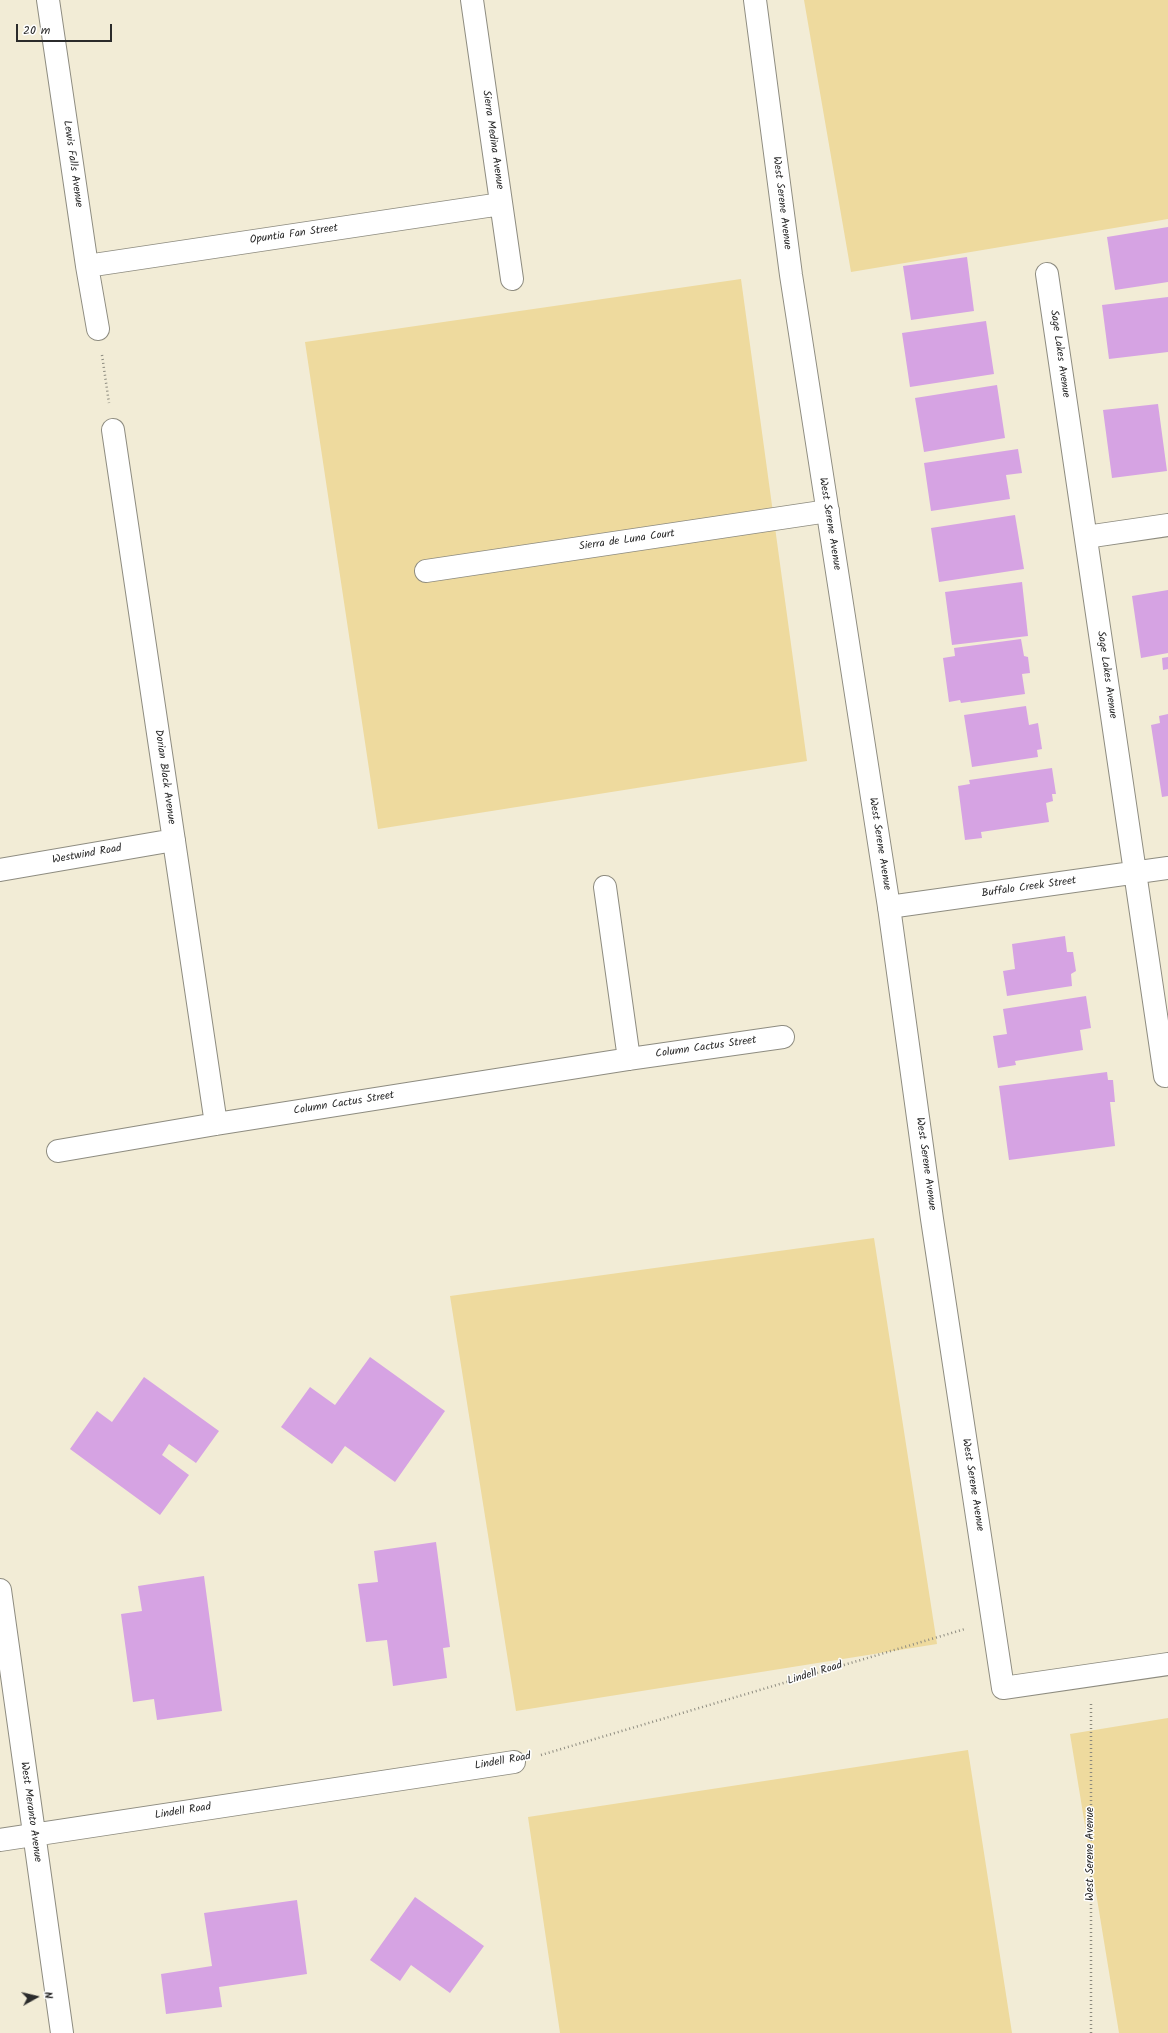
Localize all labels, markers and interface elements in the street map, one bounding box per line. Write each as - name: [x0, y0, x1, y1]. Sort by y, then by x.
- scale bar: [18, 16, 114, 42]
- text: 20 m: [23, 21, 50, 40]
- street label: Sierra Medina Avenue: [479, 90, 505, 190]
- street label: Lewis Falls Avenue: [59, 120, 85, 208]
- street label: West Serene Avenue: [769, 156, 793, 250]
- street label: Opuntia Fan Street: [249, 222, 339, 248]
- street label: Sage Lakes Avenue: [1046, 309, 1072, 399]
- street label: West Serene Avenue: [815, 477, 843, 571]
- street label: Sierra de Luna Court: [578, 528, 676, 554]
- street label: Sage Lakes Avenue: [1093, 630, 1119, 720]
- street label: Dorian Black Avenue: [151, 729, 177, 825]
- street label: West Serene Avenue: [865, 797, 893, 891]
- street label: Westwind Road: [51, 842, 123, 868]
- street label: Buffalo Creek Street: [981, 875, 1077, 901]
- street label: Column Cactus Street: [655, 1034, 757, 1062]
- street label: Column Cactus Street: [293, 1090, 395, 1118]
- street label: West Serene Avenue: [912, 1117, 938, 1211]
- street label: West Serene Avenue: [958, 1438, 986, 1532]
- street label: Lindell Road: [786, 1659, 844, 1689]
- street label: Lindell Road: [474, 1751, 532, 1773]
- street label: West Meranto Avenue: [16, 1761, 44, 1863]
- street label: Lindell Road: [154, 1801, 212, 1823]
- street label: West Serene Avenue: [1084, 1807, 1098, 1901]
- north arrow: [16, 1977, 56, 2017]
- text: N: [38, 1991, 57, 2000]

